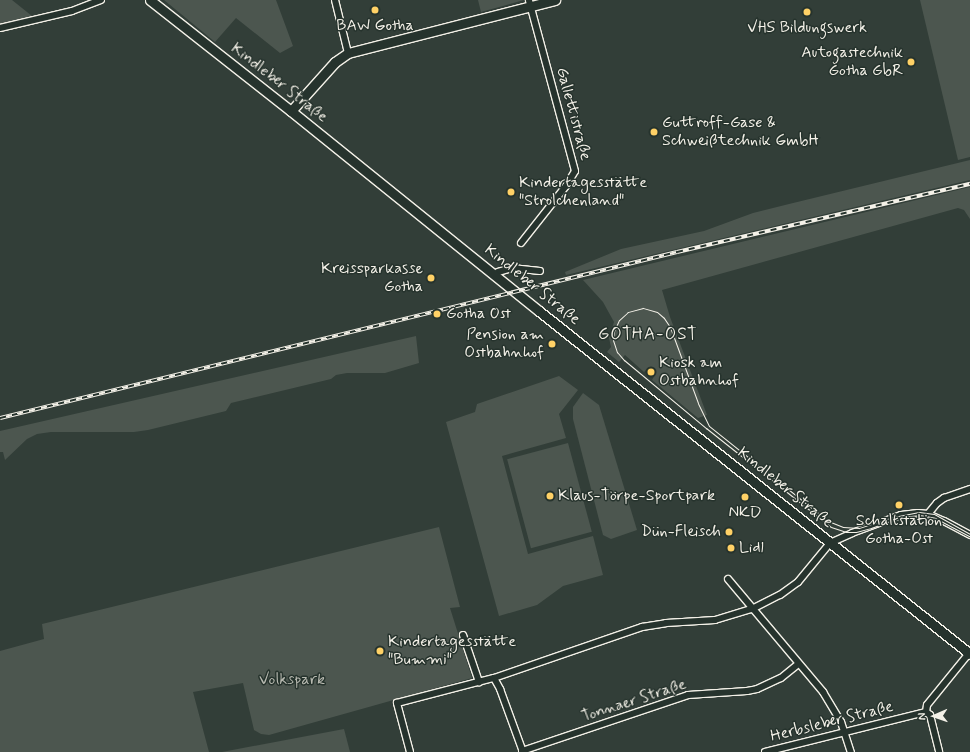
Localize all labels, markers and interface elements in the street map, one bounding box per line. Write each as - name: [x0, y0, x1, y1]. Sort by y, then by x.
- marker: BAW Gotha: [370, 5, 380, 15]
- marker: VHS Bildungswerk: [802, 7, 812, 17]
- place label: BAW Gotha: [336, 16, 414, 36]
- place label: VHS Bildungswerk: [747, 18, 867, 38]
- street label: Kindleber Straße: [227, 39, 331, 127]
- place label: Autogastechnik Gotha GbR: [801, 43, 903, 81]
- marker: Autogastechnik Gotha GbR: [906, 57, 916, 67]
- street label: Gallettistraße: [551, 65, 595, 163]
- place label: Guttroff-Gase & Schweißtechnik GmbH: [662, 113, 820, 151]
- marker: Guttroff-Gase & Schweißtechnik GmbH: [649, 127, 659, 137]
- place label: Kindertagesstätte "Strolchenland": [519, 173, 647, 211]
- marker: Kindertagesstätte "Strolchenland": [506, 187, 516, 197]
- street label: Kindleber Straße: [480, 241, 584, 329]
- place label: Kreissparkasse Gotha: [321, 259, 423, 297]
- marker: Kreissparkasse Gotha: [426, 273, 436, 283]
- place label: Gotha Ost: [446, 304, 511, 324]
- marker: Gotha Ost: [431, 308, 443, 320]
- place label: Pension am Ostbahnhof: [464, 325, 544, 363]
- district label: GOTHA-OST: [597, 325, 699, 345]
- marker: Pension am Ostbahnhof: [547, 339, 557, 349]
- place label: Kiosk am Ostbahnhof: [659, 353, 739, 391]
- marker: Kiosk am Ostbahnhof: [646, 367, 656, 377]
- street label: Kindleber Straße: [733, 444, 837, 532]
- place label: Klaus-Törpe-Sportpark: [558, 486, 715, 506]
- marker: Klaus-Törpe-Sportpark: [545, 491, 555, 501]
- marker: NKD: [740, 492, 750, 502]
- marker: Schaltstation Gotha-Ost: [894, 500, 904, 510]
- place label: NKD: [728, 503, 762, 523]
- place label: Schaltstation Gotha-Ost: [856, 511, 942, 549]
- place label: Dün-Fleisch: [641, 522, 721, 542]
- marker: Dün-Fleisch: [724, 527, 734, 537]
- place label: Lidl: [739, 538, 764, 558]
- marker: Lidl: [726, 543, 736, 553]
- place label: Kindertagesstätte "Bummi": [388, 632, 516, 670]
- marker: Kindertagesstätte "Bummi": [375, 646, 385, 656]
- park label: Volkspark: [259, 670, 325, 690]
- street label: Tonnaer Straße: [579, 675, 689, 727]
- north arrow: [914, 696, 954, 736]
- street label: Herbsleber Straße: [769, 697, 895, 747]
- text: N: [915, 713, 929, 720]

